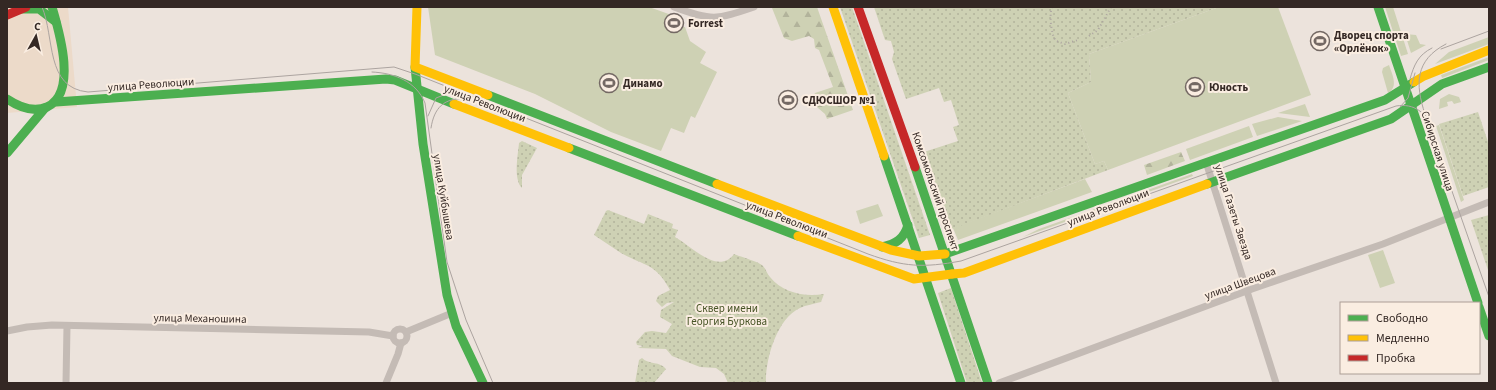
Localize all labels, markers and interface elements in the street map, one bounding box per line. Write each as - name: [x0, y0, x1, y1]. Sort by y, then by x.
- sports icon: Forrest: [663, 12, 685, 34]
- north arrow: [16, 16, 56, 56]
- place label: Forrest: [688, 16, 724, 31]
- text: С: [33, 19, 42, 35]
- place label: Дворец спорта «Орлёнок»: [1334, 28, 1409, 56]
- sports icon: Дворец спорта «Орлёнок»: [1309, 30, 1331, 52]
- sports icon: Динамо: [598, 72, 620, 94]
- street label: улица Революции: [107, 74, 195, 95]
- place label: Динамо: [623, 76, 663, 91]
- sports icon: Юность: [1184, 76, 1206, 98]
- place label: Юность: [1209, 80, 1248, 95]
- street label: улица Революции: [442, 81, 528, 126]
- sports icon: СДЮСШОР №1: [777, 89, 799, 111]
- place label: СДЮСШОР №1: [802, 93, 876, 108]
- street label: Сибирская улица: [1418, 109, 1458, 193]
- street label: Комсомольский проспект: [908, 130, 963, 252]
- street label: улица Куйбышева: [429, 153, 458, 241]
- street label: улица Газеты Звезда: [1211, 162, 1256, 262]
- street label: улица Революции: [1065, 185, 1151, 230]
- street label: улица Революции: [744, 197, 830, 242]
- street label: улица Швецова: [1202, 264, 1278, 303]
- park label: Сквер имени Георгия Буркова: [687, 301, 767, 329]
- legend: [1340, 302, 1480, 374]
- street label: улица Механошина: [153, 310, 247, 327]
- text: Свободно: [1376, 310, 1428, 327]
- text: Медленно: [1376, 330, 1430, 347]
- text: Пробка: [1376, 350, 1415, 367]

